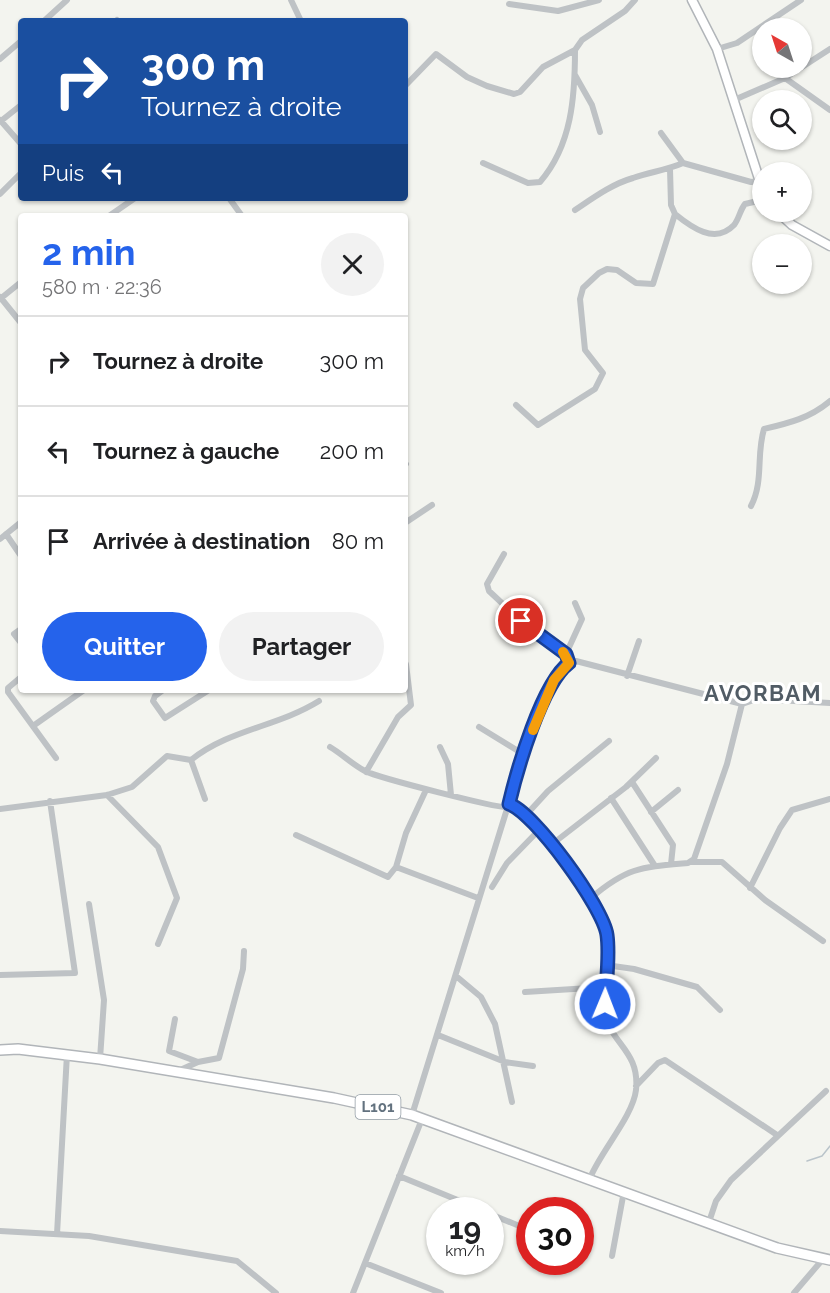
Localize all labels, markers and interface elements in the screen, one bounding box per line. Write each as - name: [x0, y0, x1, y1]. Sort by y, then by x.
- north arrow: [752, 18, 812, 78]
- map controls: [752, 18, 812, 294]
- text: 300 m: [141, 41, 265, 90]
- icon: right: [42, 42, 120, 120]
- button: search: [752, 90, 812, 150]
- text: Tournez à droite: [141, 91, 342, 122]
- icon: left: [96, 156, 129, 189]
- text: Puis: [42, 160, 84, 186]
- button: +: [752, 162, 812, 222]
- text: 2 min: [42, 231, 135, 273]
- button: close: [321, 233, 384, 296]
- button: −: [752, 234, 812, 294]
- text: 580 m · 22:36: [42, 275, 162, 299]
- icon: right: [42, 345, 75, 378]
- text: Tournez à droite: [93, 348, 263, 374]
- text: 300 m: [319, 348, 384, 374]
- icon: left: [42, 435, 75, 468]
- text: Tournez à gauche: [93, 438, 279, 464]
- text: 200 m: [320, 438, 384, 464]
- icon: arrive: [42, 525, 75, 558]
- text: Arrivée à destination: [93, 528, 310, 554]
- text: 80 m: [332, 528, 384, 554]
- pin: [495, 595, 546, 646]
- icon: arrive: [504, 604, 537, 637]
- button: Quitter: [42, 612, 207, 681]
- button: Partager: [219, 612, 384, 681]
- district label: AVORBAM: [704, 680, 822, 706]
- position arrow: [573, 972, 637, 1036]
- road number: L101: [356, 1095, 400, 1119]
- speed limit sign: 30: [516, 1197, 594, 1275]
- text: 19: [449, 1211, 481, 1246]
- text: km/h: [445, 1242, 485, 1260]

